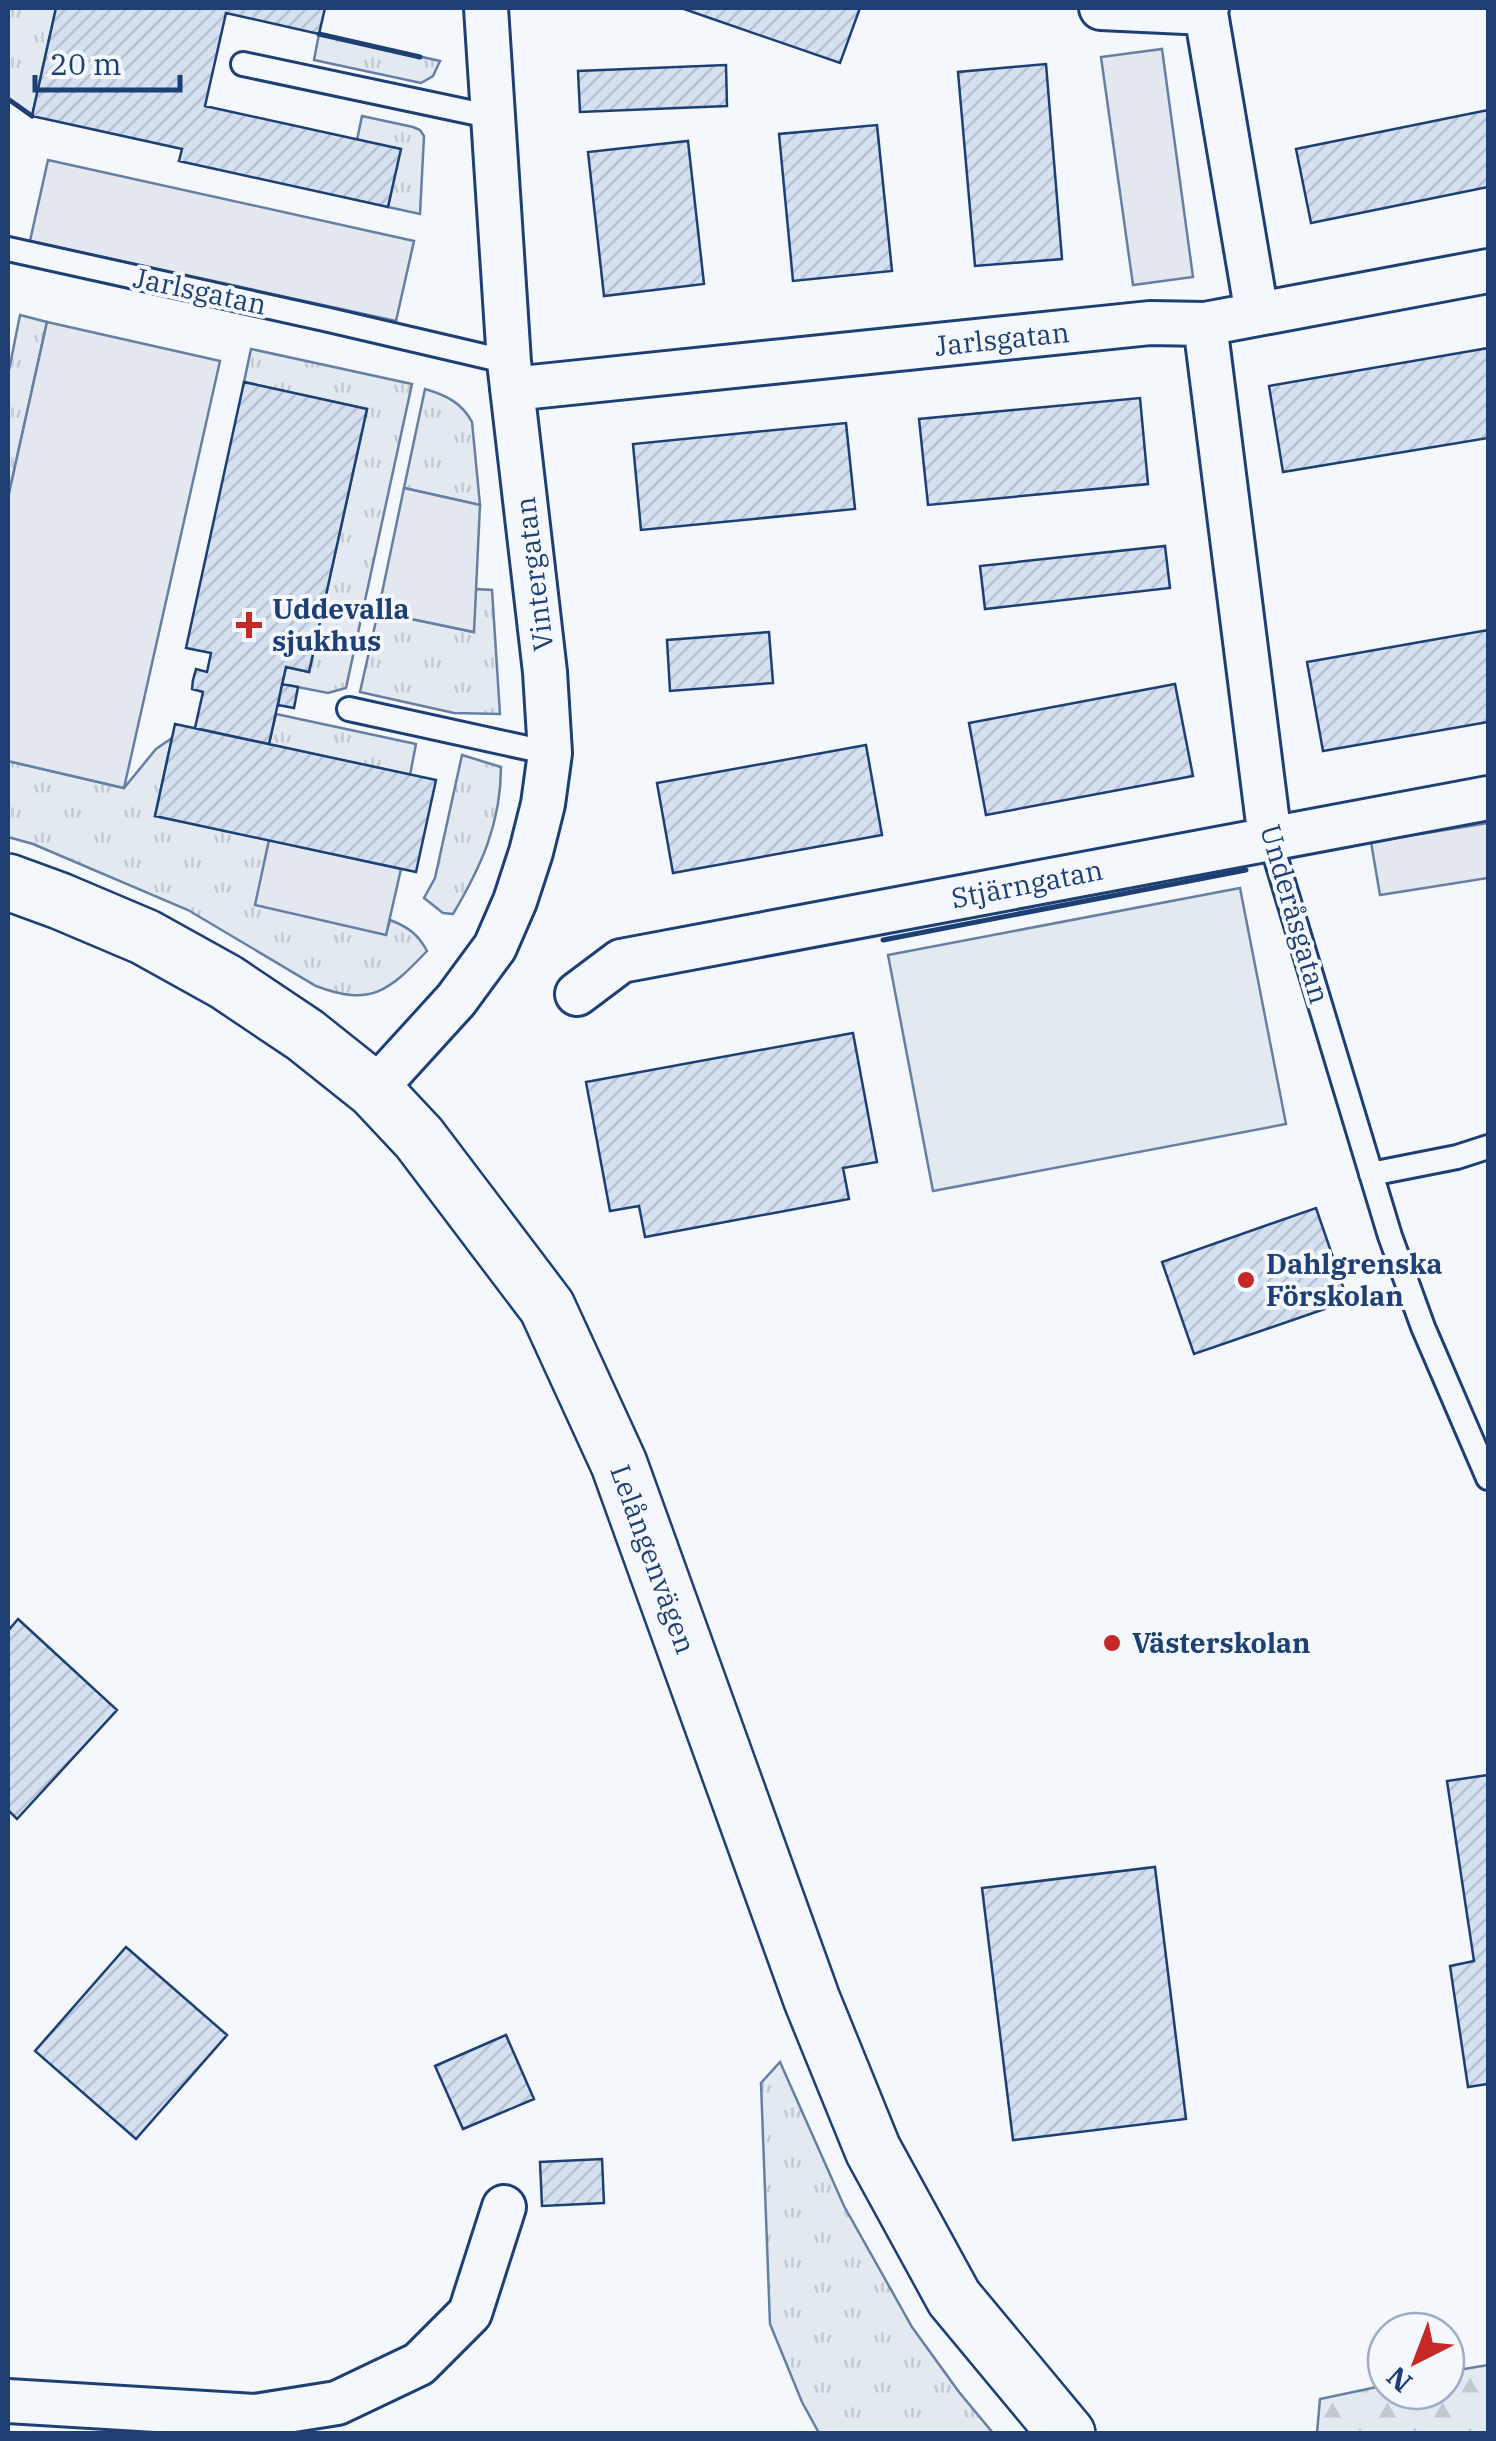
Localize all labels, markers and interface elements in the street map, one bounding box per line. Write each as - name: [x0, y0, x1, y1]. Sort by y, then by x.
- scale bar: [35, 30, 180, 92]
- text: 20 m: [50, 44, 122, 83]
- street label: Jarlsgatan: [130, 258, 270, 323]
- street label: Jarlsgatan: [933, 313, 1071, 364]
- street label: Vintergatan: [506, 495, 561, 653]
- place label: Uddevalla sjukhus: [272, 590, 409, 659]
- marker: Uddevalla sjukhus: [236, 612, 262, 638]
- street label: Underåsgatan: [1252, 820, 1339, 1008]
- street label: Stjärngatan: [948, 851, 1106, 916]
- place label: Dahlgrenska Förskolan: [1266, 1245, 1443, 1314]
- marker: Dahlgrenska Förskolan: [1235, 1269, 1257, 1291]
- street label: Lelångenvägen: [602, 1459, 705, 1658]
- place label: Västerskolan: [1132, 1624, 1311, 1661]
- marker: Västerskolan: [1101, 1632, 1123, 1654]
- north arrow: [1366, 2311, 1466, 2411]
- text: N: [1378, 2359, 1420, 2401]

